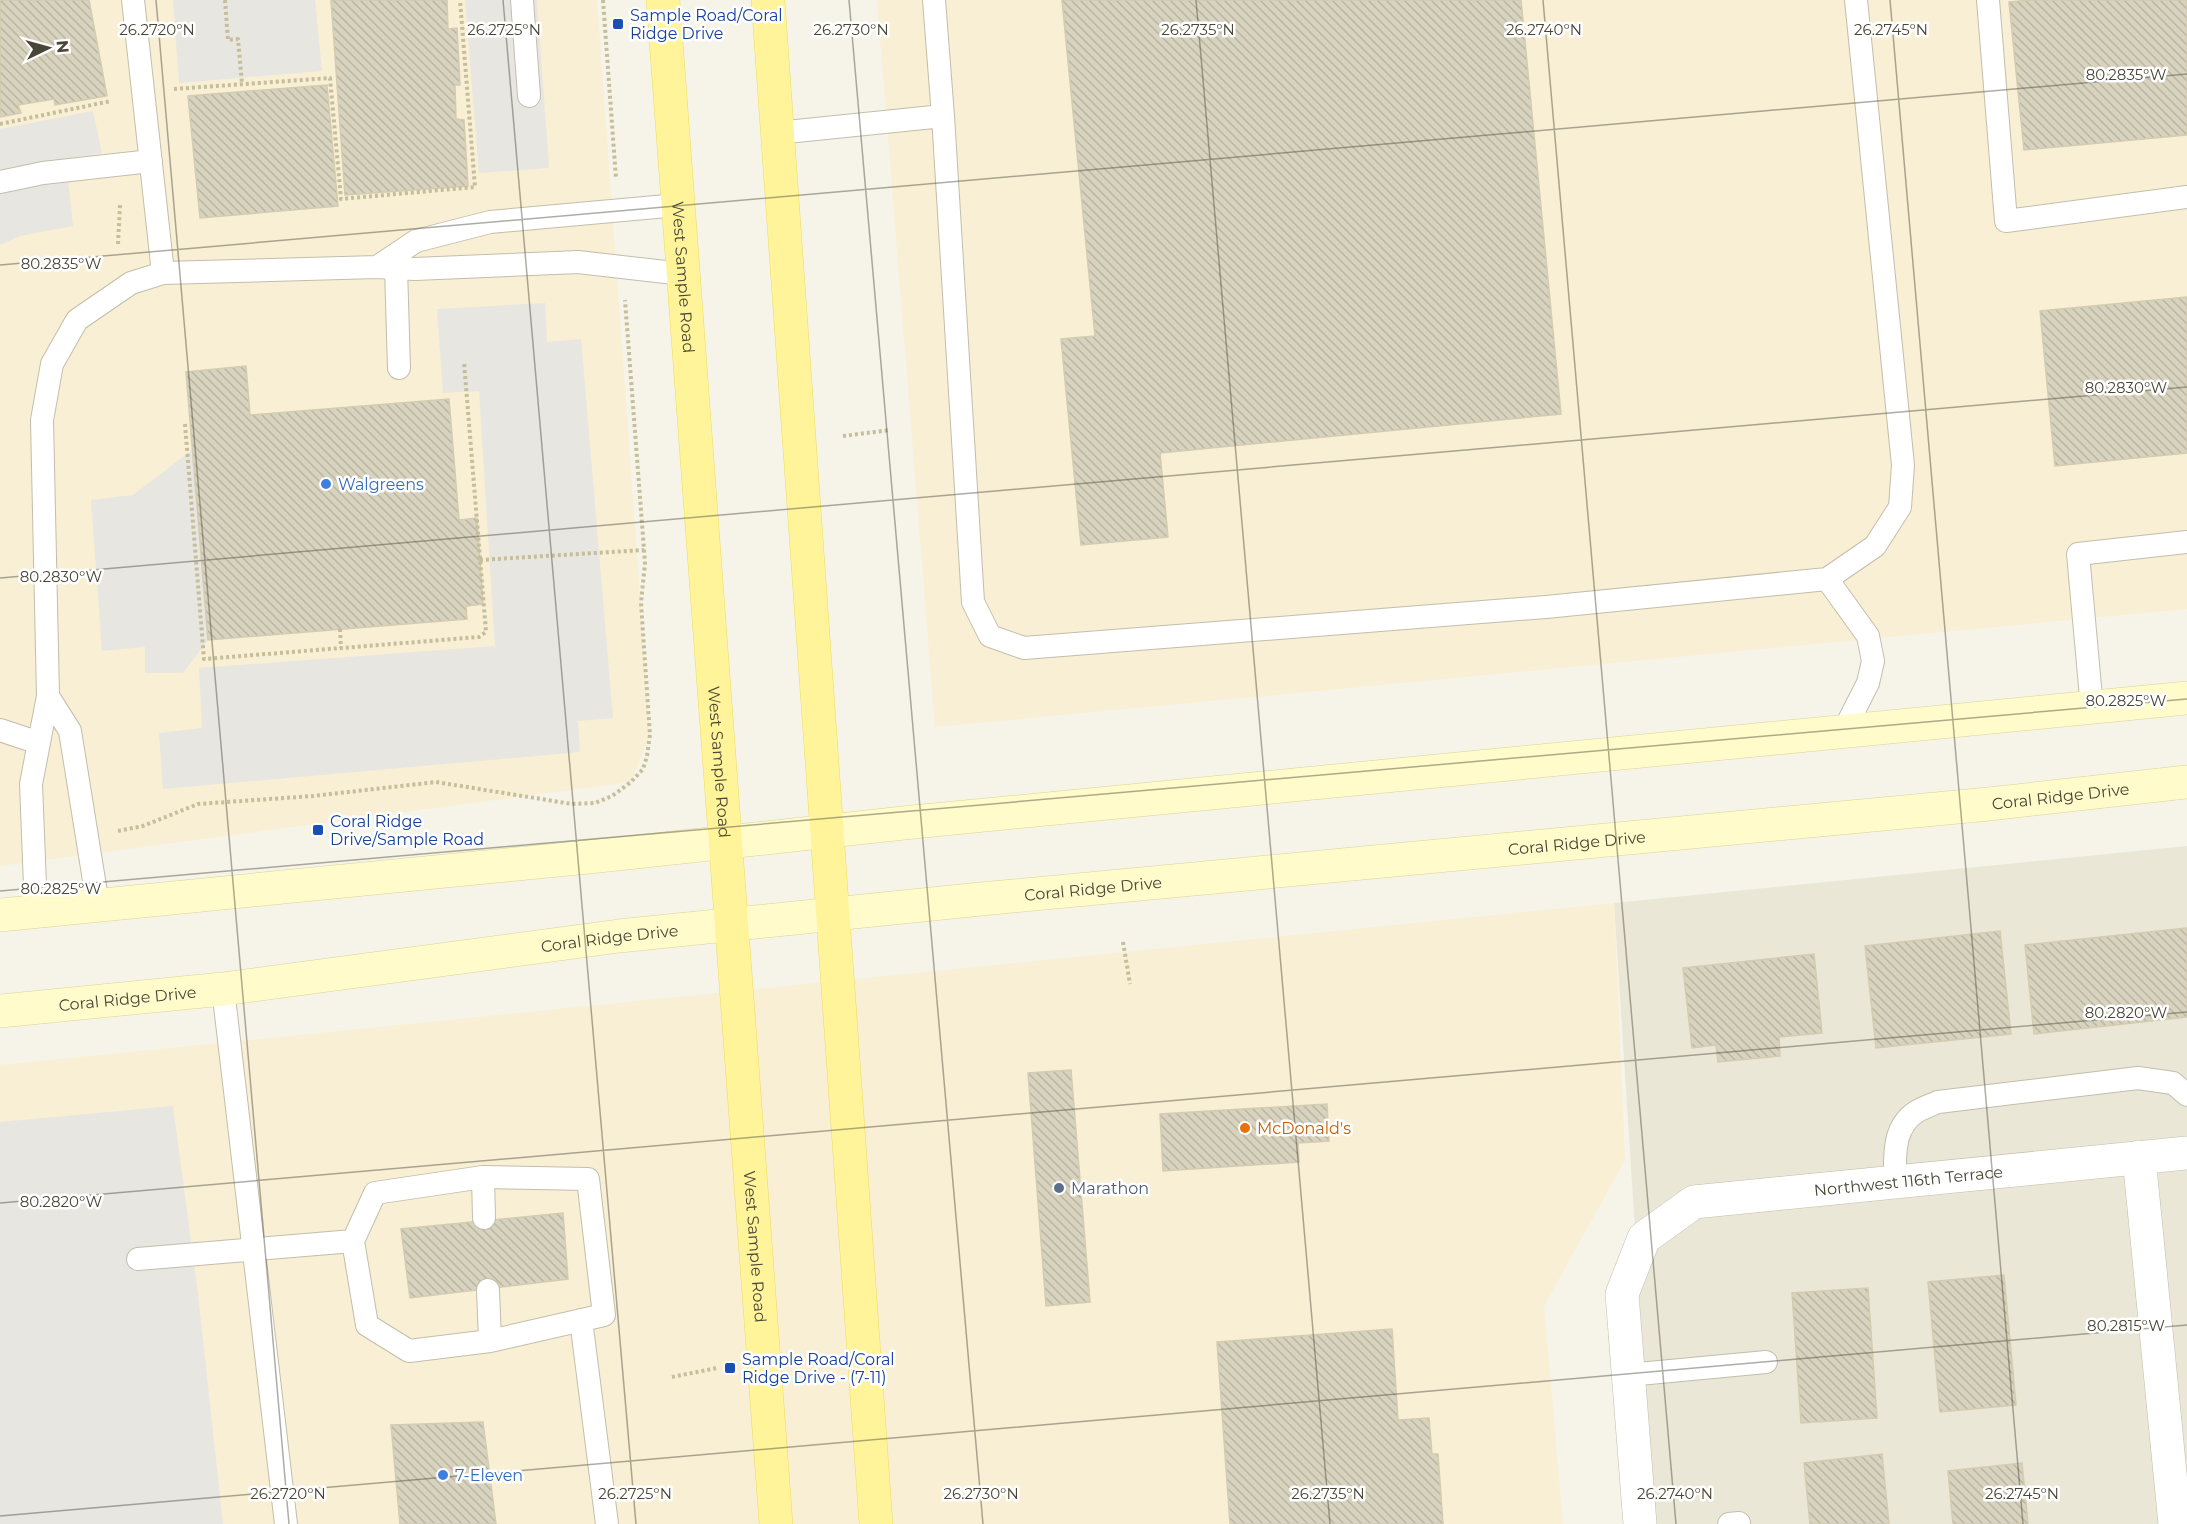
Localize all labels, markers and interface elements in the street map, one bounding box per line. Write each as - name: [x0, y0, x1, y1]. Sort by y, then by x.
- place label: Sample Road/Coral Ridge Drive: [630, 6, 783, 43]
- marker: Sample Road/Coral Ridge Drive: [611, 17, 625, 31]
- north arrow: [18, 18, 78, 78]
- text: 26.2720°N: [119, 20, 195, 39]
- text: 26.2725°N: [467, 20, 541, 39]
- text: 26.2730°N: [813, 20, 889, 39]
- text: 26.2735°N: [1161, 20, 1235, 39]
- text: 26.2740°N: [1506, 20, 1582, 39]
- text: 26.2745°N: [1854, 20, 1928, 39]
- text: N: [52, 39, 72, 54]
- text: 80.2835°W: [2086, 65, 2167, 84]
- street label: West Sample Road: [668, 201, 699, 354]
- text: 80.2835°W: [21, 254, 102, 273]
- text: 80.2830°W: [2085, 378, 2168, 397]
- place label: Walgreens: [338, 475, 424, 494]
- marker: Walgreens: [319, 477, 333, 491]
- text: 80.2830°W: [20, 567, 103, 586]
- street label: West Sample Road: [704, 685, 735, 839]
- text: 80.2825°W: [2086, 691, 2167, 710]
- street label: Coral Ridge Drive: [1991, 779, 2130, 813]
- place label: Coral Ridge Drive/Sample Road: [330, 812, 484, 849]
- marker: Coral Ridge Drive/Sample Road: [311, 823, 325, 837]
- street label: Coral Ridge Drive: [1507, 827, 1647, 859]
- street label: Coral Ridge Drive: [1023, 872, 1163, 904]
- text: 80.2825°W: [21, 879, 102, 898]
- street label: Coral Ridge Drive: [540, 920, 679, 956]
- street label: Coral Ridge Drive: [58, 982, 197, 1015]
- text: 80.2820°W: [2085, 1003, 2168, 1022]
- place label: McDonald's: [1257, 1119, 1351, 1138]
- marker: McDonald's: [1238, 1121, 1252, 1135]
- street label: Northwest 116th Terrace: [1813, 1162, 2004, 1200]
- street label: West Sample Road: [740, 1170, 771, 1323]
- place label: Marathon: [1071, 1179, 1149, 1198]
- marker: Marathon: [1052, 1181, 1066, 1195]
- text: 80.2820°W: [20, 1192, 103, 1211]
- text: 80.2815°W: [2087, 1316, 2165, 1335]
- place label: Sample Road/Coral Ridge Drive - (7-11): [742, 1350, 895, 1387]
- marker: Sample Road/Coral Ridge Drive - (7-11): [723, 1361, 737, 1375]
- place label: 7-Eleven: [455, 1466, 523, 1485]
- marker: 7-Eleven: [436, 1468, 450, 1482]
- text: 26.2720°N: [250, 1484, 326, 1503]
- text: 26.2725°N: [598, 1484, 672, 1503]
- text: 26.2730°N: [943, 1484, 1019, 1503]
- text: 26.2735°N: [1291, 1484, 1365, 1503]
- text: 26.2740°N: [1637, 1484, 1713, 1503]
- text: 26.2745°N: [1985, 1484, 2059, 1503]

